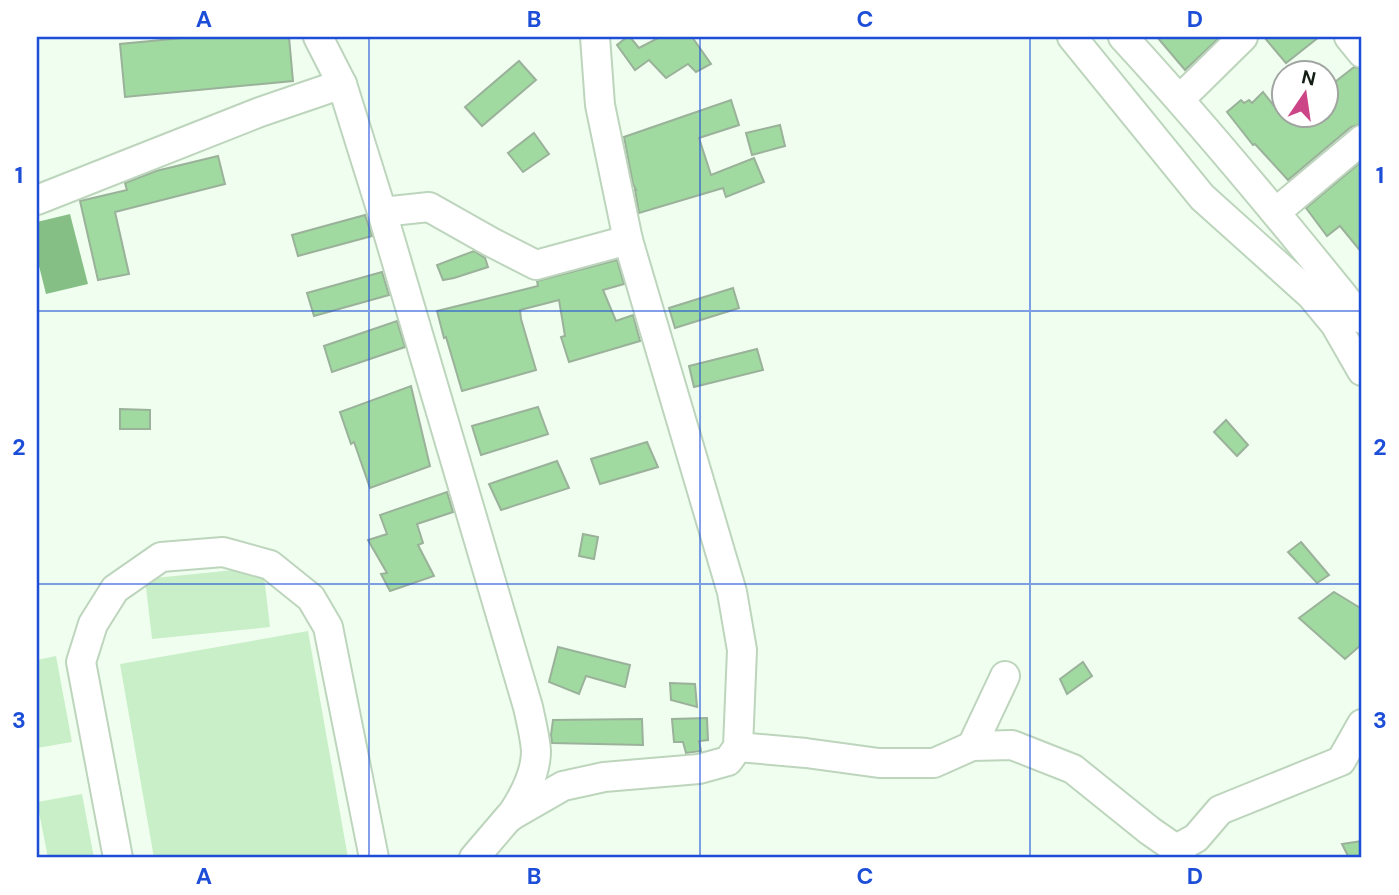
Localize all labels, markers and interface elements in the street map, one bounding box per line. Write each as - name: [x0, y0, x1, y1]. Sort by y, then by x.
- text: A: [196, 4, 212, 34]
- text: B: [527, 4, 541, 34]
- text: C: [857, 4, 873, 34]
- text: D: [1187, 4, 1203, 34]
- north arrow: [1270, 60, 1340, 130]
- text: N: [1299, 64, 1318, 92]
- text: 1: [15, 160, 23, 190]
- text: 1: [1376, 160, 1384, 190]
- text: 2: [12, 432, 26, 462]
- text: 2: [1373, 432, 1387, 462]
- text: 3: [12, 705, 26, 735]
- text: 3: [1373, 705, 1387, 735]
- text: A: [196, 861, 212, 891]
- text: B: [527, 861, 541, 891]
- text: C: [857, 861, 873, 891]
- text: D: [1187, 861, 1203, 891]

